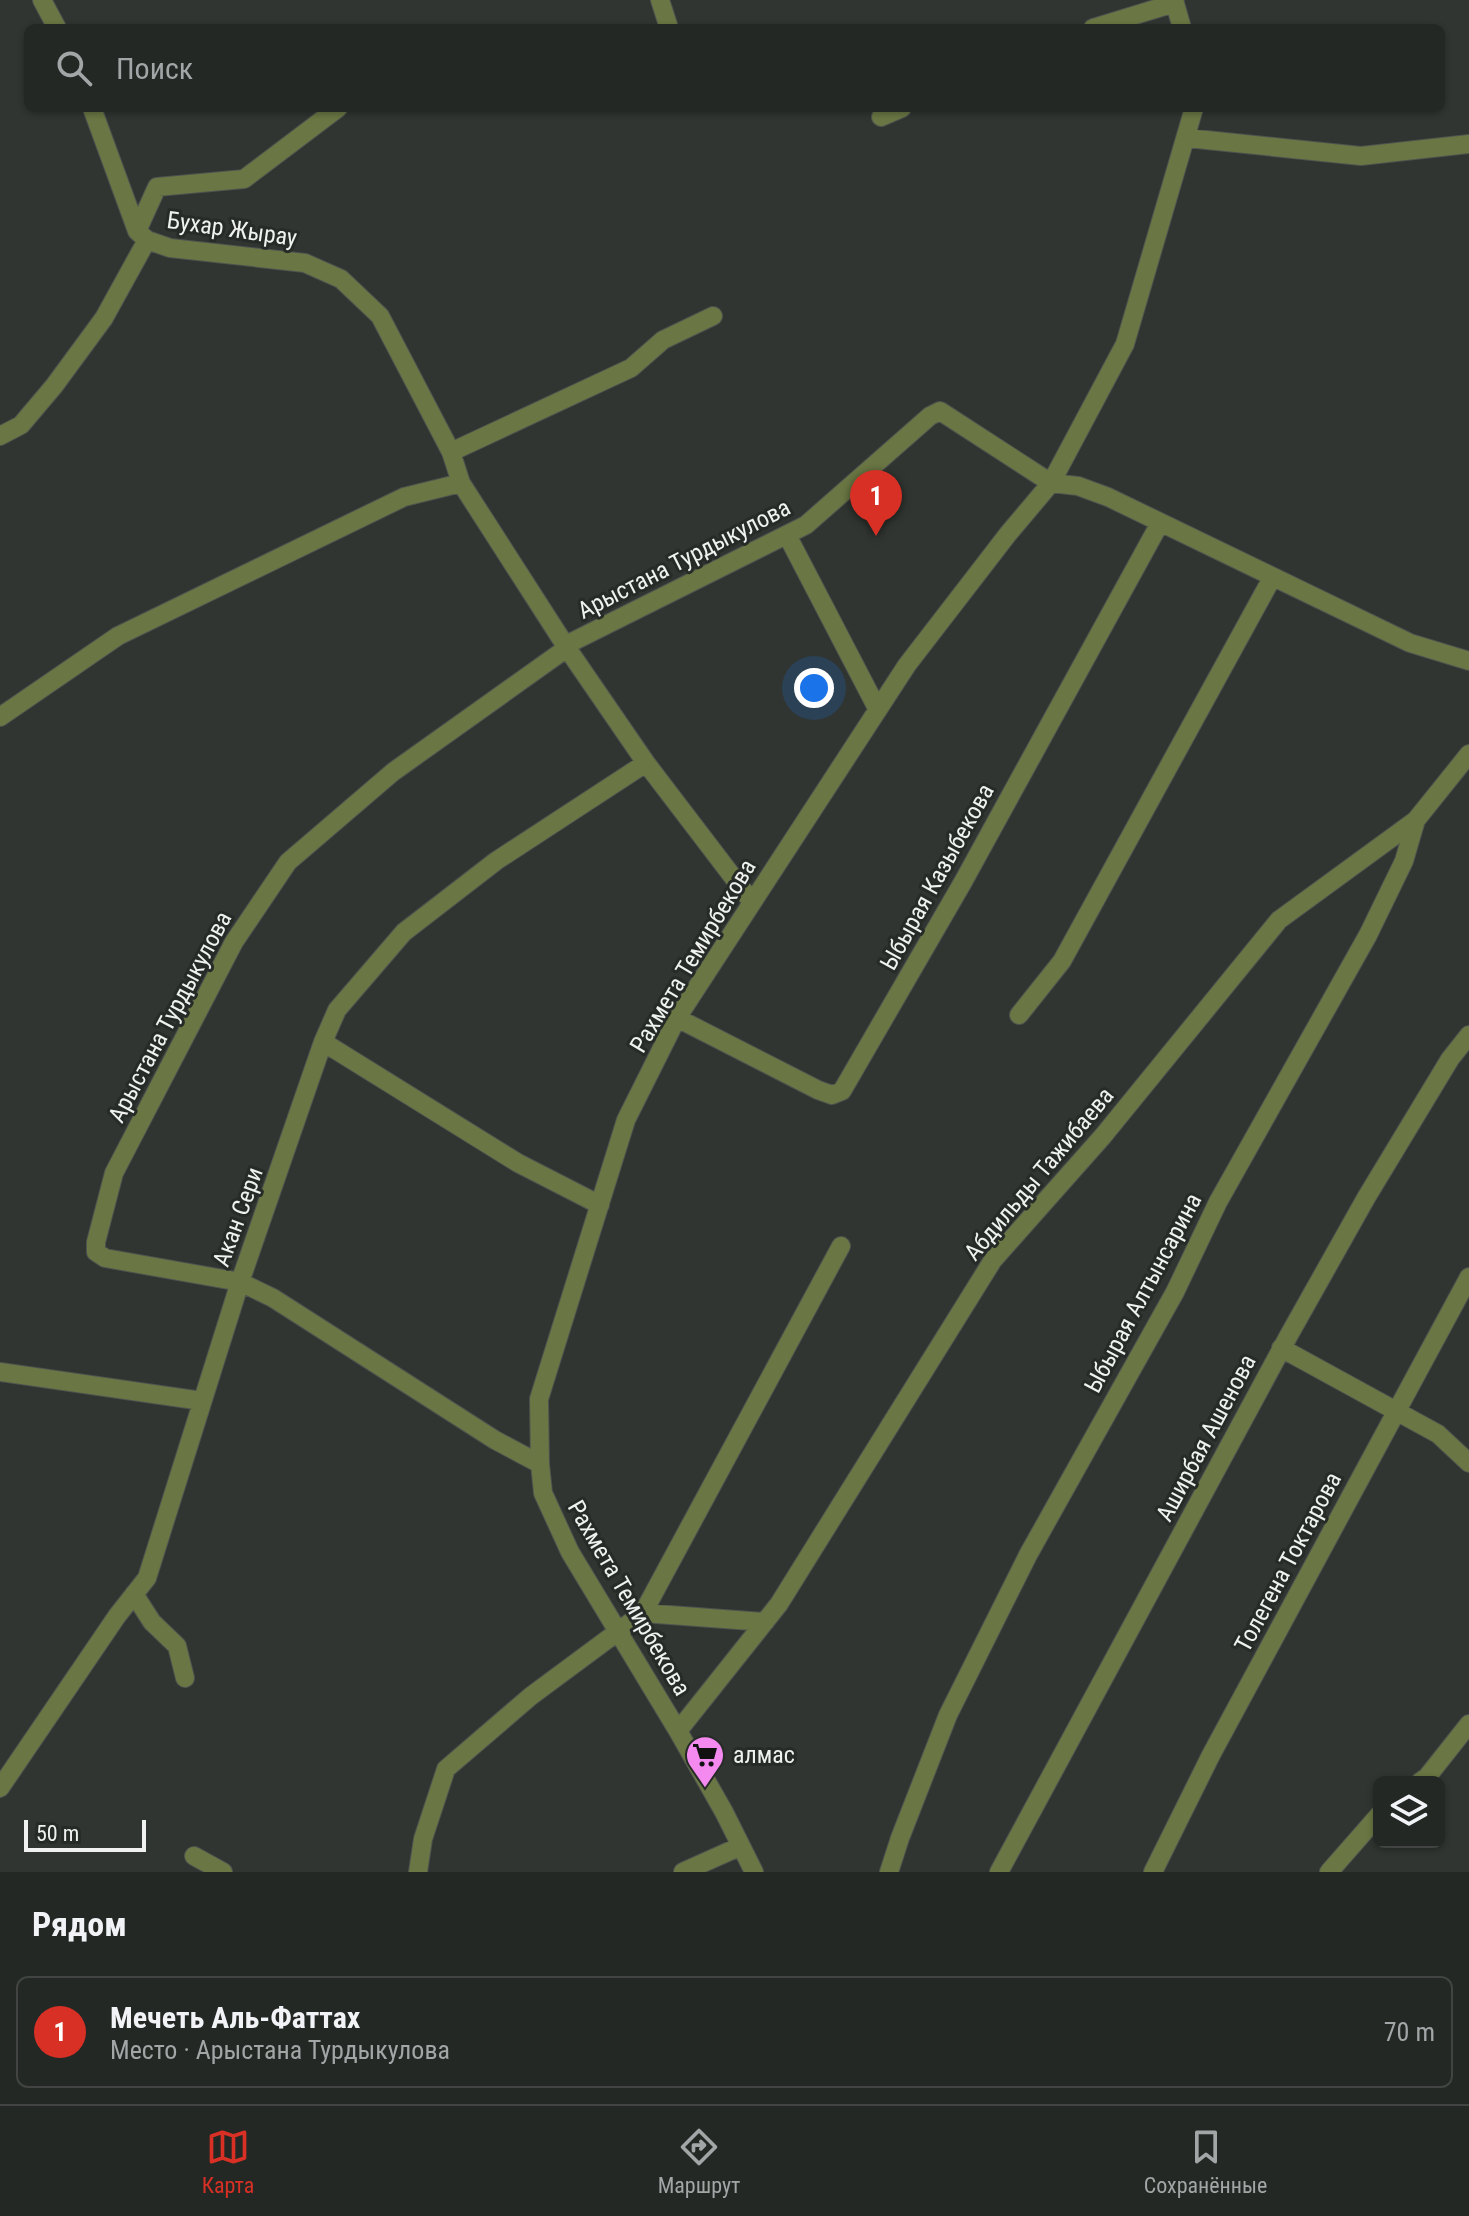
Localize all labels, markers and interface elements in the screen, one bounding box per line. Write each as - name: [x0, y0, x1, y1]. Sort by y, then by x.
- search box: [24, 24, 1445, 112]
- icon: search: [52, 46, 96, 90]
- text: Поиск: [116, 51, 193, 86]
- street label: Бухар Жырау: [165, 206, 299, 252]
- pin: 1: [850, 470, 902, 536]
- street label: Арыстана Турдыкулова: [573, 493, 795, 625]
- your location: [794, 668, 834, 708]
- street label: Ыбырая Казыбекова: [874, 779, 1000, 975]
- street label: Рахмета Темирбекова: [624, 854, 762, 1058]
- street label: Арыстана Турдыкулова: [103, 907, 237, 1127]
- street label: Абдильды Тажибаева: [959, 1082, 1119, 1266]
- street label: Акан Сери: [207, 1164, 269, 1270]
- street label: Ыбырая Алтынсарина: [1079, 1188, 1207, 1398]
- street label: Аширбая Ашенова: [1150, 1350, 1262, 1526]
- street label: Толегена Токтарова: [1229, 1467, 1347, 1657]
- street label: Рахмета Темирбекова: [562, 1496, 696, 1700]
- supermarket icon: алмас: [684, 1734, 726, 1789]
- place label: алмас: [733, 1741, 795, 1769]
- map controls: [1373, 1776, 1445, 1848]
- button: layers: [1373, 1776, 1445, 1848]
- scale bar: [24, 1816, 146, 1852]
- text: 50 m: [36, 1821, 79, 1846]
- text: Рядом: [32, 1904, 127, 1944]
- text: Мечеть Аль-Фаттах: [110, 2000, 360, 2035]
- text: 1: [53, 2017, 67, 2047]
- text: 70 m: [1384, 2017, 1435, 2047]
- text: Место · Арыстана Турдыкулова: [110, 2035, 450, 2065]
- tab: Карта: [202, 2125, 254, 2198]
- tab: Маршрут: [658, 2125, 740, 2198]
- tab: Сохранённые: [1144, 2125, 1267, 2198]

